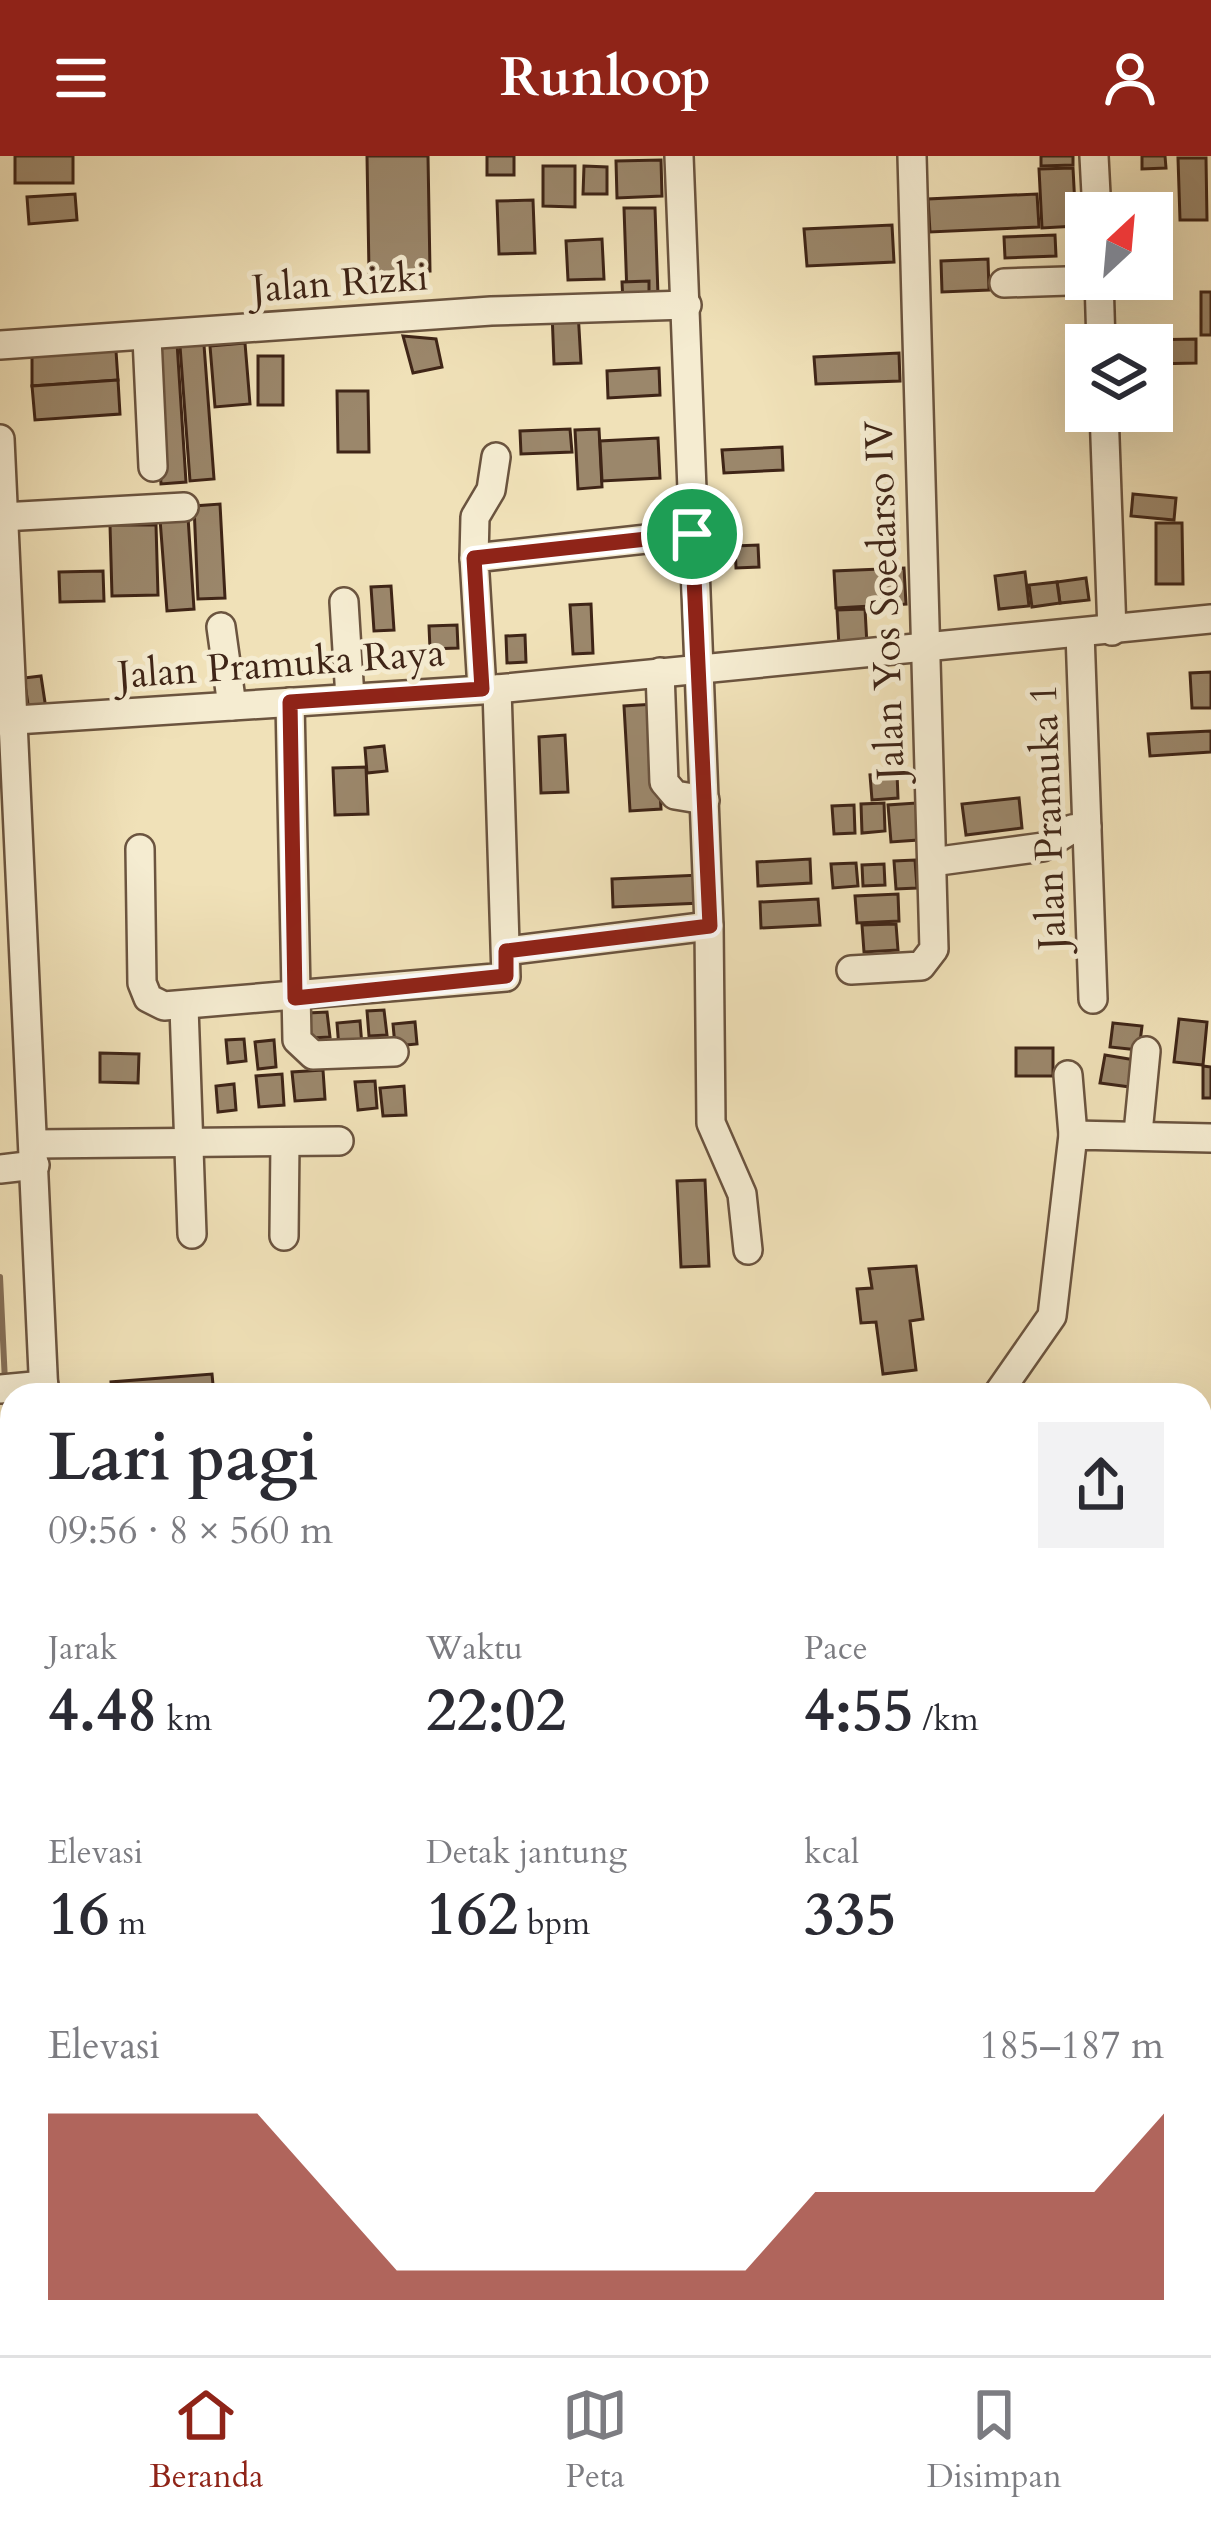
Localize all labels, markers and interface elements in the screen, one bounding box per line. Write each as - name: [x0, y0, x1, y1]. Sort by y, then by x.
- text: Runloop: [500, 42, 711, 115]
- icon: menu: [48, 45, 114, 111]
- icon: person: [1097, 45, 1163, 111]
- north arrow: [1065, 192, 1173, 300]
- map controls: [1065, 192, 1173, 432]
- street label: Jalan Rizki: [245, 250, 430, 316]
- button: layers: [1065, 324, 1173, 432]
- street label: Jalan Yos Soedarso IV: [852, 419, 918, 786]
- pin: [641, 483, 743, 585]
- icon: arrive: [659, 501, 725, 567]
- street label: Jalan Pramuka Raya: [111, 626, 446, 702]
- street label: Jalan Pramuka 1: [1017, 683, 1079, 956]
- text: Lari pagi: [48, 1414, 319, 1503]
- button: share: [1038, 1422, 1164, 1548]
- text: 09:56 · 8 × 560 m: [48, 1504, 333, 1557]
- text: Jarak: [48, 1626, 117, 1671]
- text: Waktu: [426, 1626, 523, 1671]
- text: Pace: [804, 1626, 868, 1671]
- text: 4.48: [48, 1671, 158, 1752]
- text: 22:02: [426, 1671, 566, 1752]
- text: 4:55: [804, 1671, 914, 1752]
- text: km: [158, 1697, 212, 1742]
- text: /km: [914, 1697, 979, 1742]
- text: Elevasi: [48, 1830, 143, 1875]
- text: Detak jantung: [426, 1830, 627, 1875]
- text: kcal: [804, 1830, 859, 1875]
- text: 16: [48, 1875, 109, 1956]
- text: 162: [426, 1875, 518, 1956]
- text: 335: [804, 1875, 896, 1956]
- text: m: [109, 1901, 146, 1946]
- text: bpm: [518, 1901, 590, 1946]
- text: Elevasi: [48, 2019, 160, 2072]
- text: 185–187 m: [979, 2019, 1164, 2072]
- tab: Beranda: [149, 2382, 264, 2499]
- tab: Peta: [562, 2382, 628, 2499]
- tab: Disimpan: [927, 2382, 1062, 2499]

